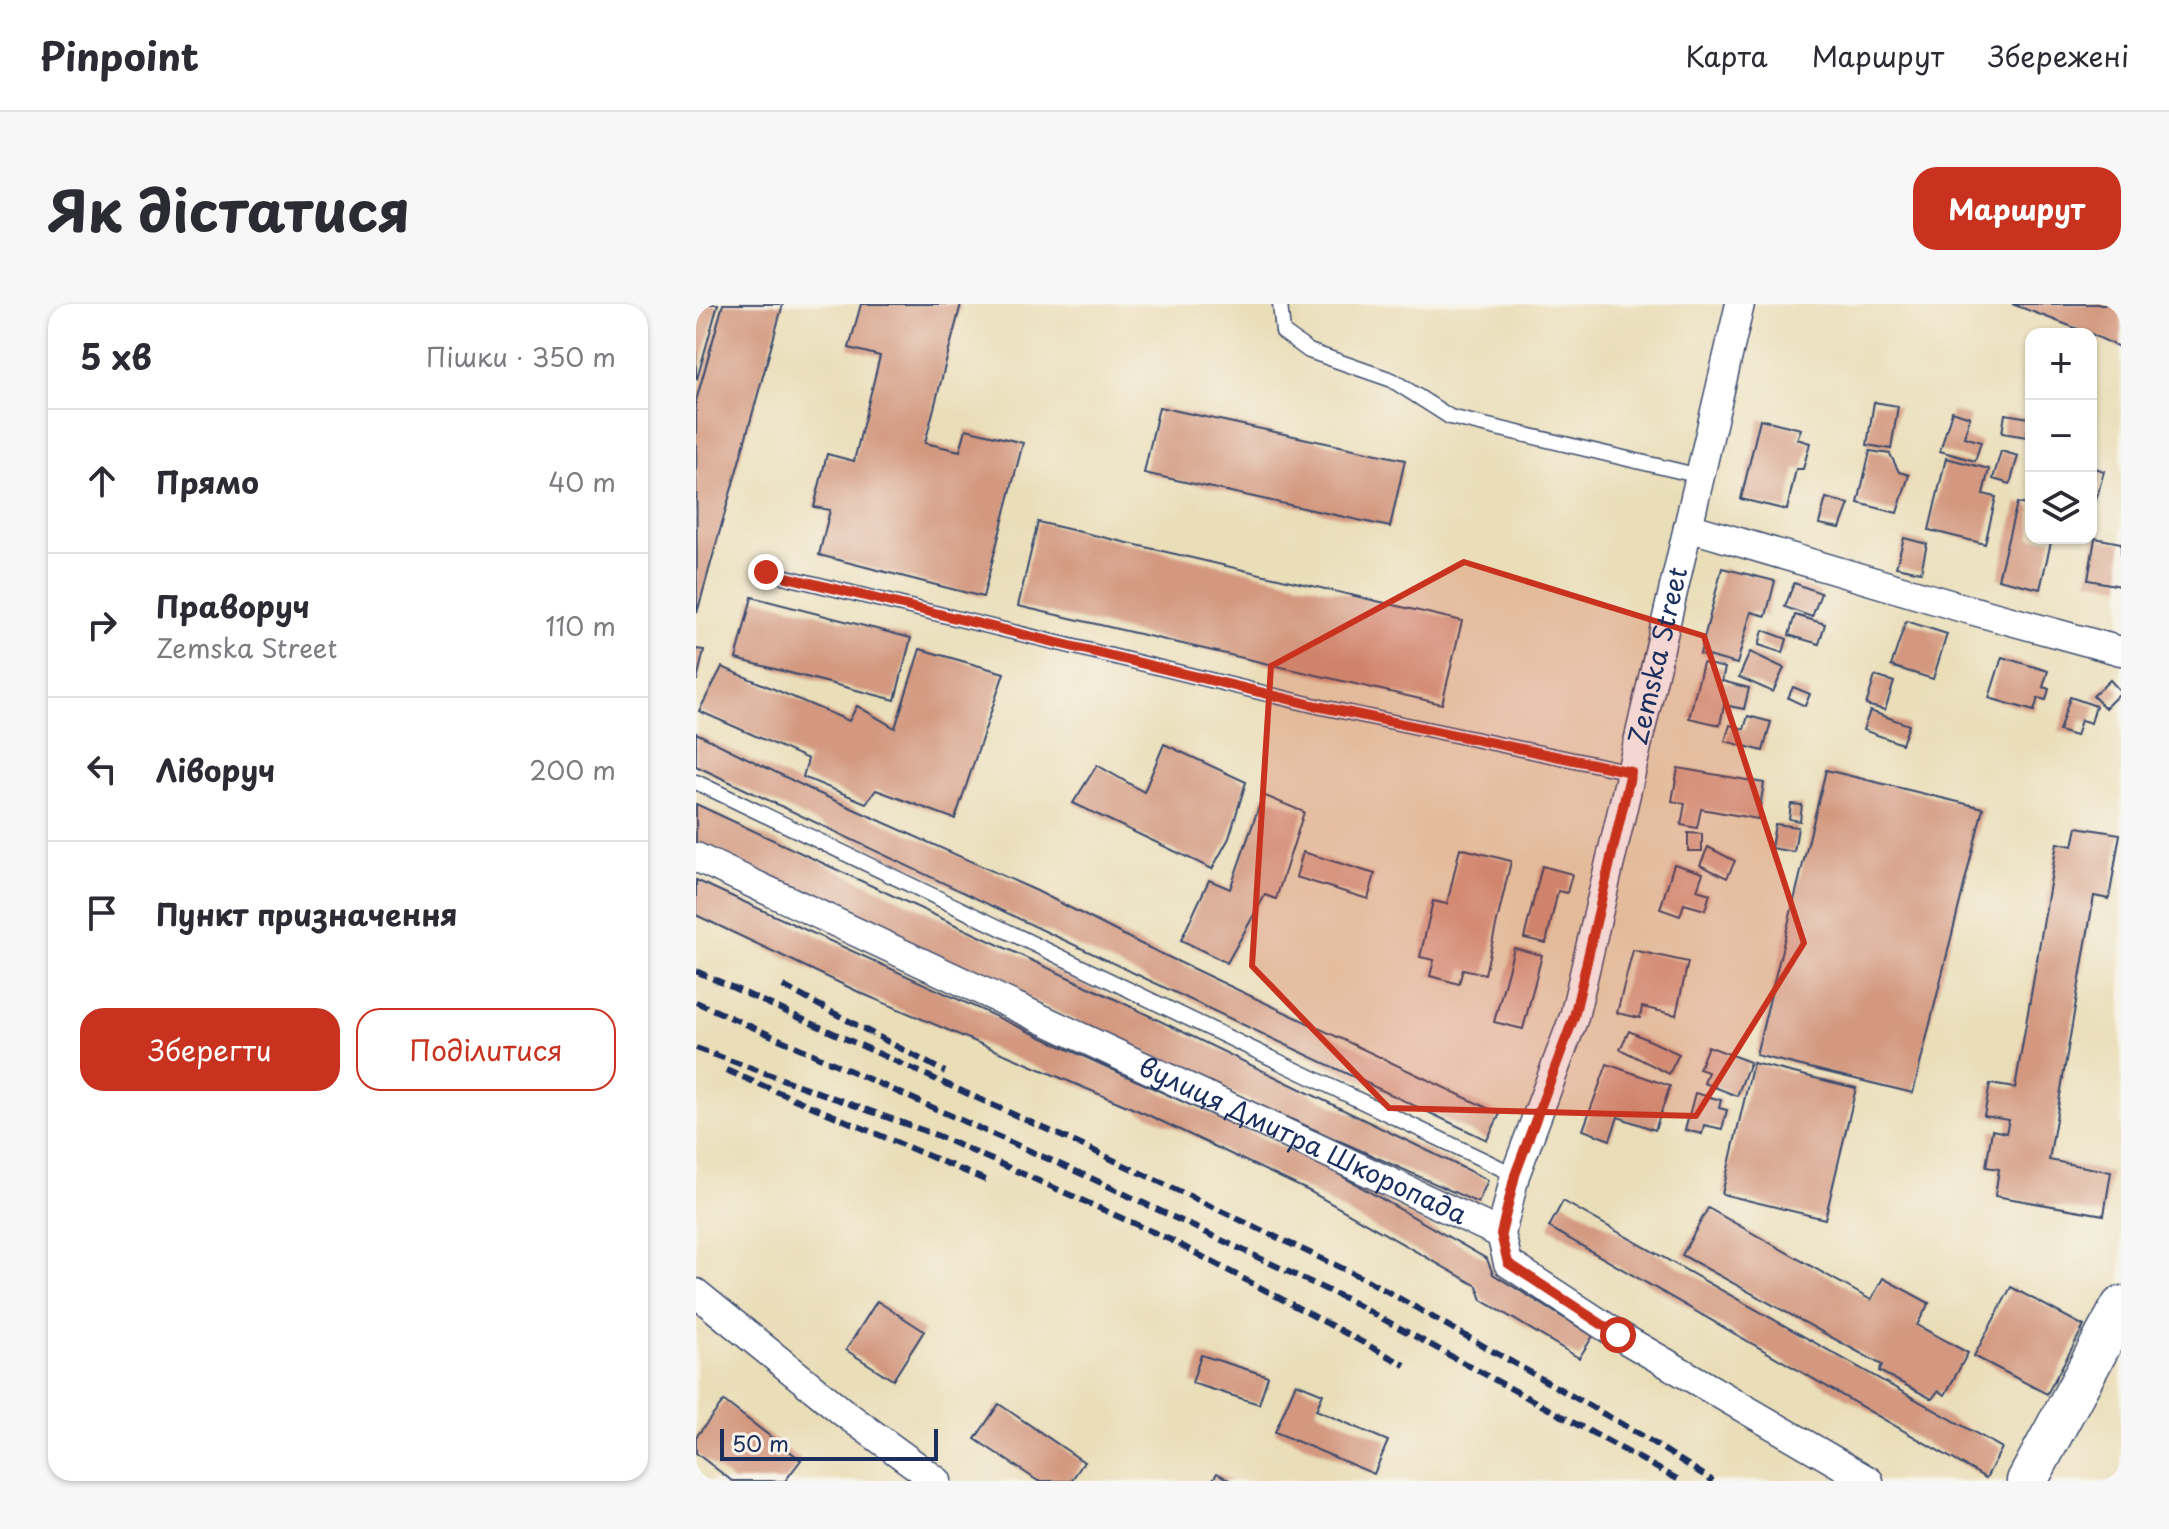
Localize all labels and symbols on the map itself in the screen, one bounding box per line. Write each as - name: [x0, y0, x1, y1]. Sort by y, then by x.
- route end: [748, 554, 784, 590]
- street label: Zemska Street: [1617, 563, 1696, 748]
- street label: вулиця Дмитра Шкоропада: [1133, 1046, 1474, 1234]
- route start: [1600, 1317, 1636, 1353]
- scale bar: [720, 1425, 938, 1461]

